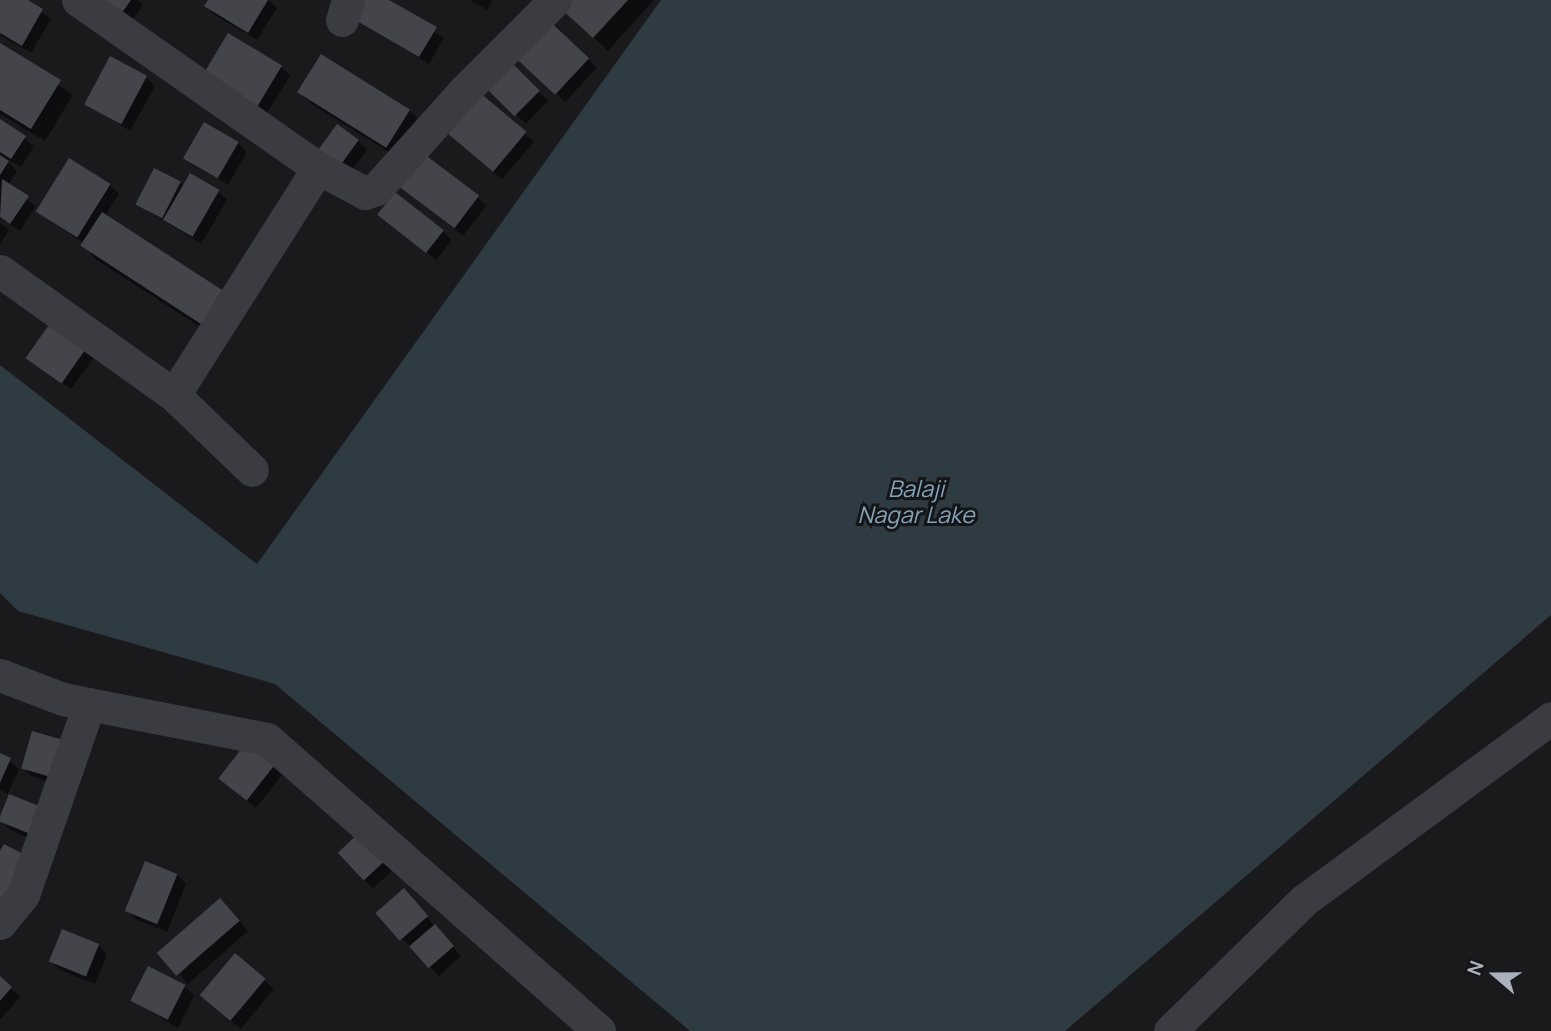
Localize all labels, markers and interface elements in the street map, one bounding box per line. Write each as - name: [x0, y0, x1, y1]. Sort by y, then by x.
- water label: Balaji Nagar Lake: [858, 474, 974, 528]
- north arrow: [1460, 940, 1530, 1010]
- text: N: [1461, 957, 1490, 979]

